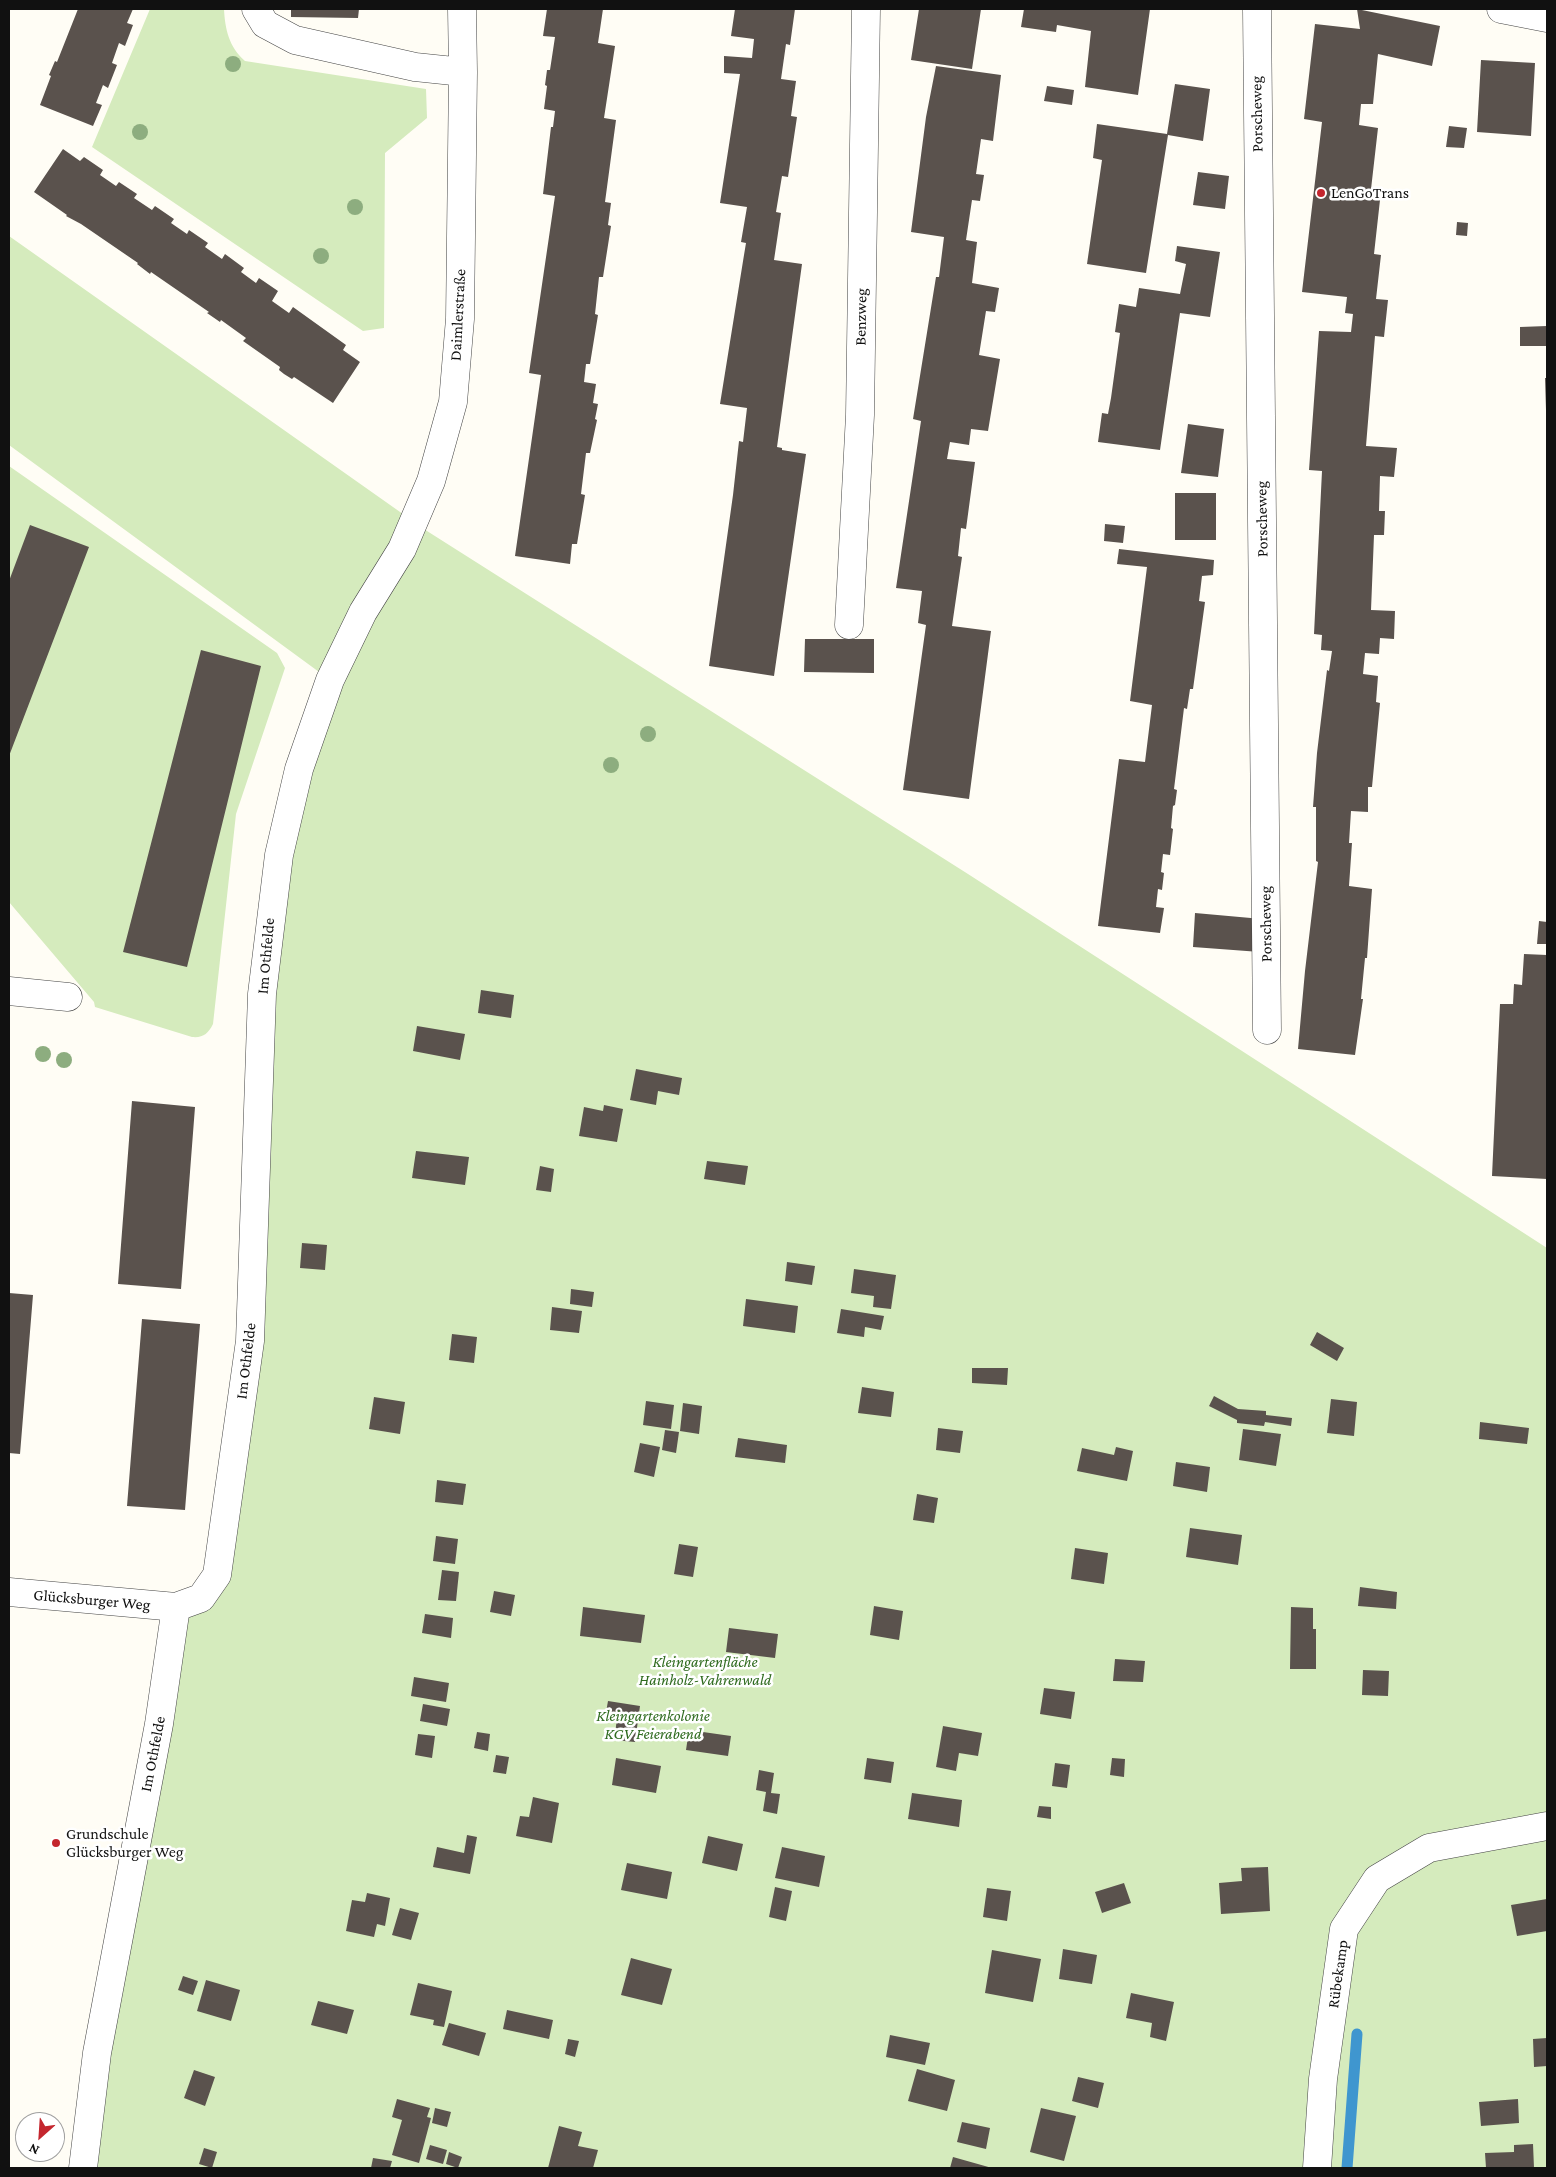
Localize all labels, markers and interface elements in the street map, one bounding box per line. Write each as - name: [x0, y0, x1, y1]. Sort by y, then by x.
- street label: Porscheweg: [1247, 76, 1267, 152]
- place label: LenGoTrans: [1331, 183, 1409, 203]
- marker: LenGoTrans: [1315, 187, 1327, 199]
- street label: Daimlerstraße: [446, 268, 470, 362]
- street label: Benzweg: [851, 288, 871, 346]
- street label: Porscheweg: [1252, 481, 1272, 557]
- street label: Porscheweg: [1256, 886, 1276, 962]
- street label: Im Othfelde: [253, 917, 279, 995]
- street label: Im Othfelde: [232, 1322, 260, 1400]
- street label: Glücksburger Weg: [33, 1585, 151, 1615]
- park label: Kleingartenfläche Hainholz-Vahrenwald: [639, 1652, 771, 1690]
- park label: Kleingartenkolonie KGV Feierabend: [596, 1706, 710, 1744]
- street label: Im Othfelde: [136, 1715, 170, 1793]
- place label: Grundschule Glücksburger Weg: [66, 1824, 183, 1862]
- marker: Grundschule Glücksburger Weg: [50, 1837, 62, 1849]
- street label: Rübekamp: [1324, 1939, 1352, 2009]
- north arrow: [15, 2112, 65, 2162]
- text: N: [26, 2140, 42, 2159]

